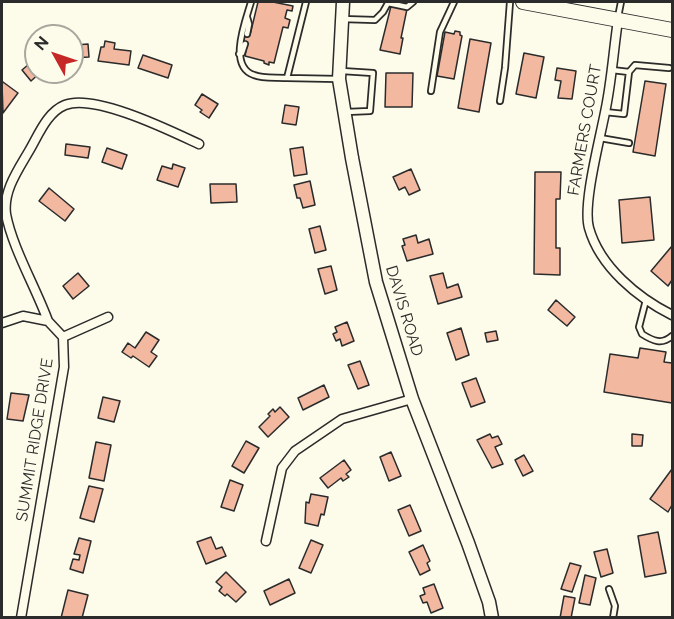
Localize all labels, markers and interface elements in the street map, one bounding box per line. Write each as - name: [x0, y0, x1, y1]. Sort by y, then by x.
- north arrow: [24, 24, 84, 84]
- text: N: [30, 33, 53, 54]
- street label: FARMERS COURT: [564, 63, 606, 197]
- street label: DAVIS ROAD: [381, 263, 427, 359]
- street label: SUMMIT RIDGE DRIVE: [13, 357, 57, 523]

